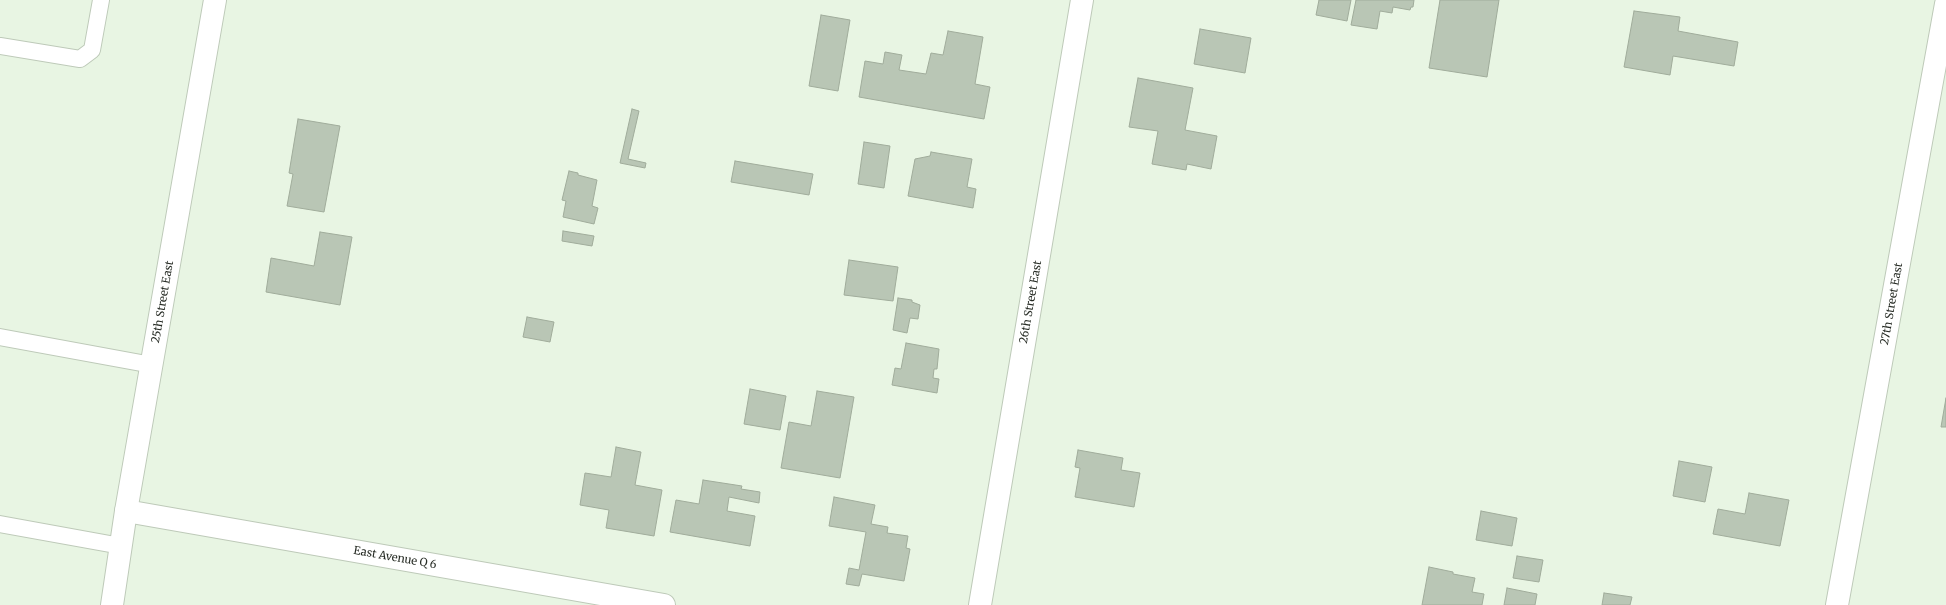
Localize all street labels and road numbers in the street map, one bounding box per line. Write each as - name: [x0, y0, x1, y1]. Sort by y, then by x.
- street label: 25th Street East: [149, 260, 177, 344]
- street label: 26th Street East: [1017, 260, 1045, 344]
- street label: 27th Street East: [1878, 262, 1906, 346]
- street label: East Avenue Q 6: [352, 544, 438, 572]

